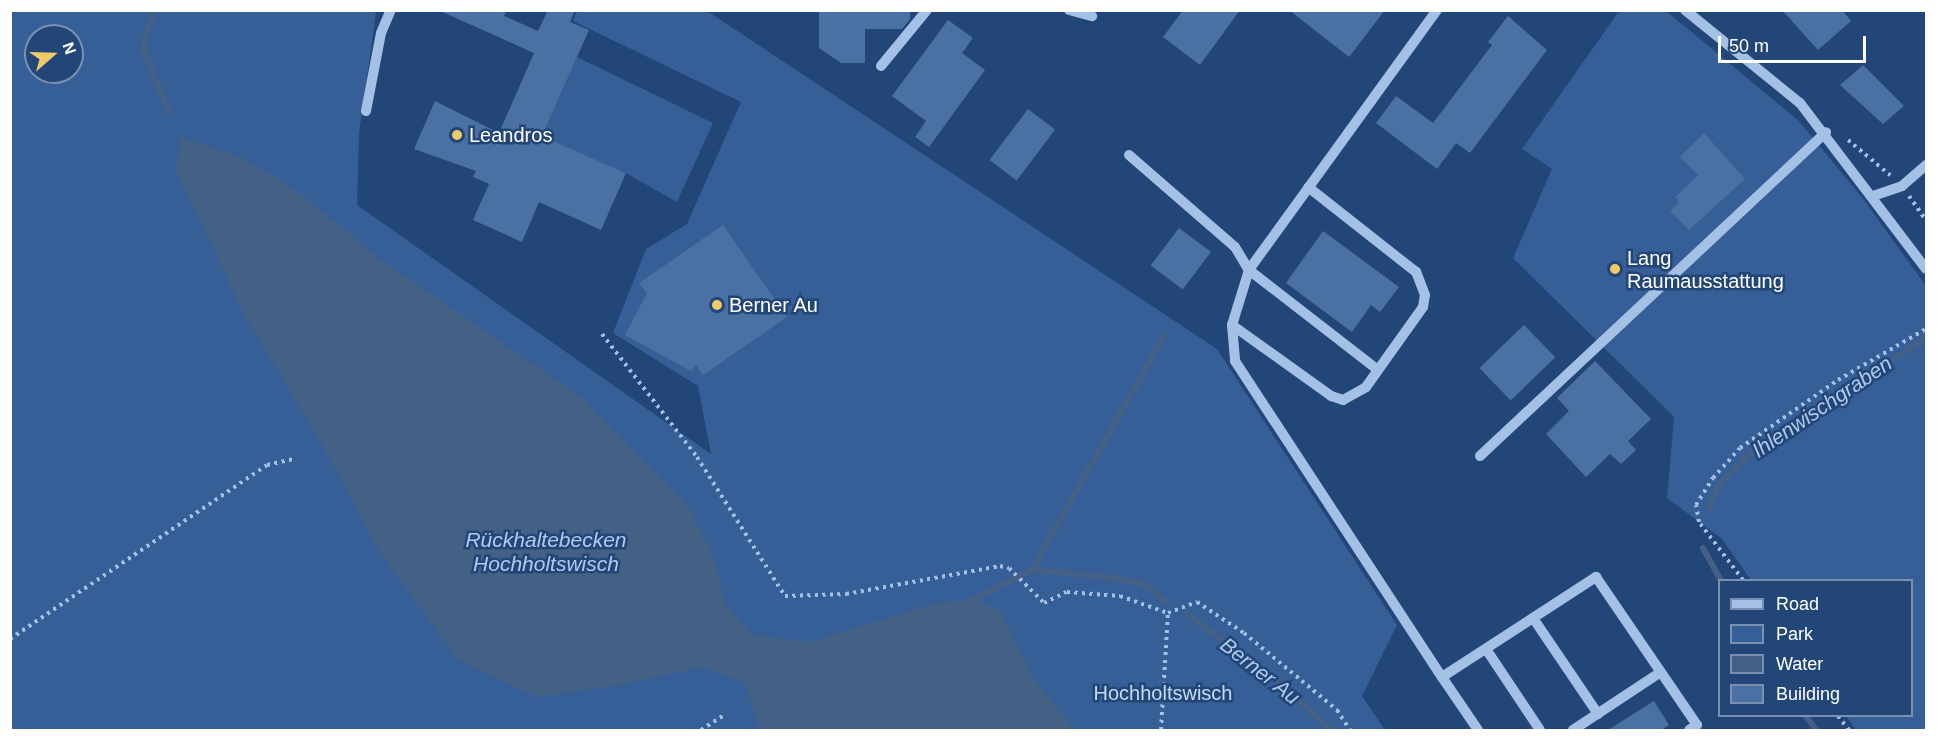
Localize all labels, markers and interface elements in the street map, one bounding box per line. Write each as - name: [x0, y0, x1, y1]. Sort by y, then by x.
- north arrow: [24, 24, 84, 84]
- scale bar: [1721, 24, 1870, 62]
- text: 50 m: [1729, 36, 1769, 56]
- text: N: [60, 40, 79, 57]
- place label: Leandros: [469, 123, 552, 147]
- marker: Leandros: [450, 128, 464, 142]
- place label: Lang Raumausstattung: [1627, 246, 1784, 293]
- marker: Lang Raumausstattung: [1608, 262, 1622, 276]
- place label: Berner Au: [729, 293, 819, 317]
- marker: Berner Au: [710, 298, 724, 312]
- water label: Ihlenwischgraben: [1747, 351, 1897, 463]
- water label: Rückhaltebecken Hochholtswisch: [465, 527, 627, 577]
- legend: [1718, 579, 1913, 717]
- text: Road: [1776, 594, 1819, 614]
- text: Park: [1776, 624, 1813, 644]
- water label: Berner Au: [1215, 632, 1305, 710]
- text: Water: [1776, 654, 1823, 674]
- park label: Hochholtswisch: [1094, 681, 1232, 705]
- text: Building: [1776, 684, 1840, 704]

